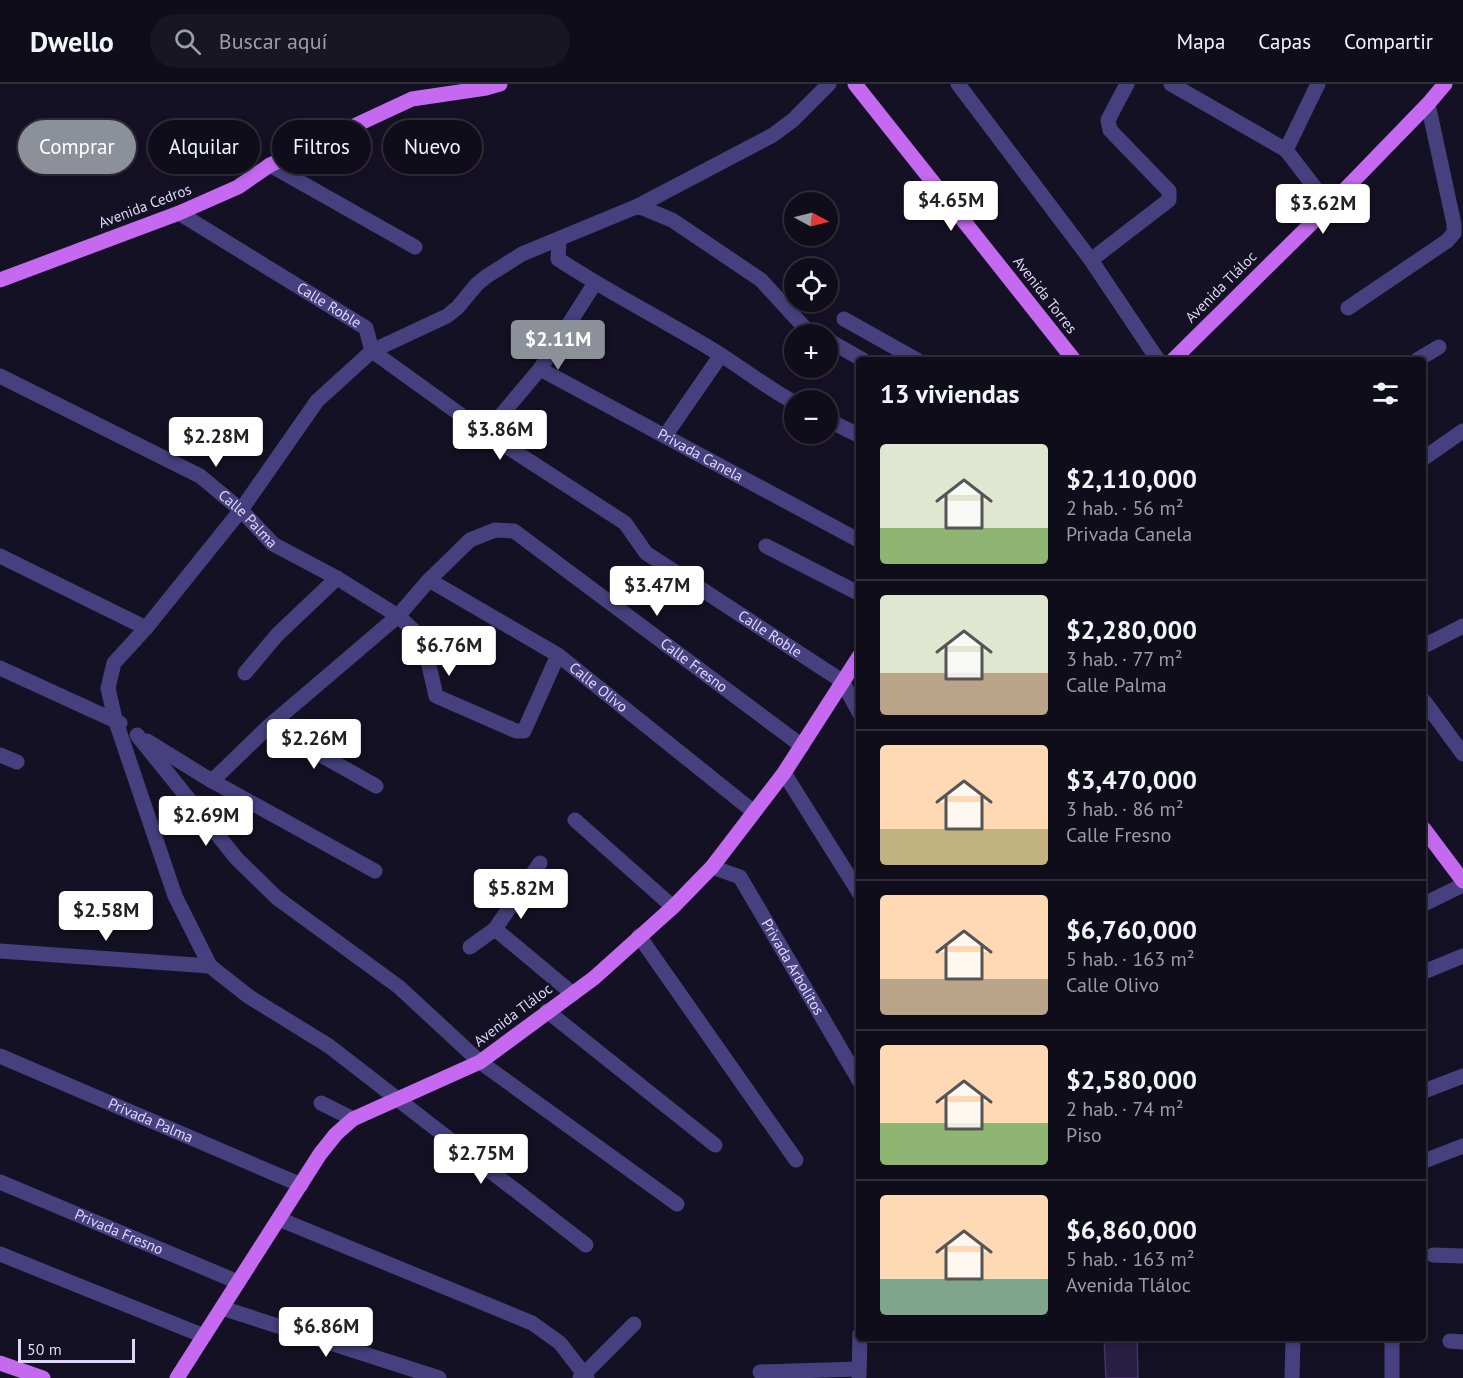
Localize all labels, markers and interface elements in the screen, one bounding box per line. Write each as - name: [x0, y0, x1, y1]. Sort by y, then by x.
- search box: [150, 14, 570, 68]
- text: Dwello: [30, 23, 114, 60]
- icon: search: [171, 25, 204, 58]
- text: Buscar aquí: [219, 27, 327, 55]
- text: Mapa: [1177, 28, 1225, 55]
- text: Capas: [1258, 28, 1311, 55]
- text: Compartir: [1344, 28, 1433, 55]
- chip: Comprar: [18, 120, 136, 174]
- chip: Alquilar: [148, 120, 260, 174]
- chip: Filtros: [272, 120, 371, 174]
- chip: Nuevo: [383, 120, 482, 174]
- street label: Avenida Cedros: [96, 179, 194, 232]
- pin: $4.65M: [902, 181, 1000, 232]
- pin: $3.62M: [1274, 184, 1372, 235]
- text: $4.65M: [918, 187, 984, 213]
- text: $3.62M: [1290, 190, 1356, 216]
- north arrow: [784, 192, 838, 246]
- map controls: [784, 192, 838, 444]
- street label: Avenida Tláloc: [1181, 247, 1261, 326]
- street label: Avenida Torres: [1009, 252, 1081, 337]
- button: locate: [784, 258, 838, 312]
- street label: Calle Roble: [293, 278, 365, 332]
- pin: $2.11M: [509, 320, 607, 371]
- button: +: [784, 324, 838, 378]
- text: $2.11M: [525, 326, 591, 352]
- text: 13 viviendas: [880, 377, 1020, 410]
- icon: filters: [1369, 377, 1402, 410]
- button: −: [784, 390, 838, 444]
- pin: $3.86M: [451, 410, 549, 461]
- text: $3.86M: [467, 416, 533, 442]
- pin: $2.28M: [167, 417, 265, 468]
- text: $2.28M: [183, 423, 249, 449]
- street label: Privada Canela: [654, 424, 747, 486]
- text: $2,110,000: [1066, 462, 1197, 495]
- icon: home: [928, 468, 1000, 540]
- street label: Calle Palma: [215, 485, 282, 552]
- text: 2 hab. · 56 m²: [1066, 495, 1184, 521]
- text: Privada Canela: [1066, 521, 1192, 547]
- pin: $3.47M: [608, 566, 706, 617]
- text: $3.47M: [624, 572, 690, 598]
- street label: Calle Roble: [735, 606, 806, 661]
- text: $2,280,000: [1066, 613, 1197, 646]
- icon: home: [928, 619, 1000, 691]
- pin: $6.76M: [400, 626, 498, 677]
- text: $6.76M: [416, 632, 482, 658]
- street label: Calle Fresno: [657, 634, 732, 696]
- text: 3 hab. · 77 m²: [1066, 646, 1183, 672]
- street label: Calle Olivo: [565, 658, 632, 716]
- text: Calle Palma: [1066, 672, 1167, 698]
- pin: $2.26M: [265, 719, 363, 770]
- text: $2.26M: [281, 725, 347, 751]
- text: $3,470,000: [1066, 763, 1197, 796]
- icon: home: [928, 769, 1000, 841]
- pin: $2.69M: [157, 796, 255, 847]
- text: 3 hab. · 86 m²: [1066, 796, 1184, 822]
- text: $2.69M: [173, 802, 239, 828]
- text: Calle Fresno: [1066, 822, 1172, 848]
- pin: $5.82M: [472, 869, 570, 920]
- text: $5.82M: [488, 875, 554, 901]
- pin: $2.58M: [57, 891, 155, 942]
- text: $2.58M: [73, 897, 139, 923]
- text: $6,760,000: [1066, 913, 1197, 946]
- street label: Privada Arbolitos: [757, 915, 829, 1018]
- icon: home: [928, 919, 1000, 991]
- text: 5 hab. · 163 m²: [1066, 946, 1195, 972]
- text: Calle Olivo: [1066, 972, 1159, 998]
- street label: Avenida Tláloc: [470, 979, 556, 1050]
- text: $2,580,000: [1066, 1063, 1197, 1096]
- icon: home: [928, 1069, 1000, 1141]
- street label: Privada Palma: [106, 1094, 196, 1147]
- text: 2 hab. · 74 m²: [1066, 1096, 1184, 1122]
- text: Piso: [1066, 1122, 1102, 1148]
- pin: $2.75M: [432, 1134, 530, 1185]
- text: $2.75M: [448, 1140, 514, 1166]
- street label: Privada Fresno: [72, 1204, 166, 1259]
- text: $6,860,000: [1066, 1213, 1197, 1246]
- icon: home: [928, 1219, 1000, 1291]
- text: 5 hab. · 163 m²: [1066, 1246, 1195, 1272]
- text: Avenida Tláloc: [1066, 1272, 1191, 1298]
- pin: $6.86M: [277, 1307, 375, 1358]
- text: $6.86M: [293, 1313, 359, 1339]
- scale bar: [18, 1336, 135, 1364]
- text: 50 m: [27, 1339, 62, 1359]

